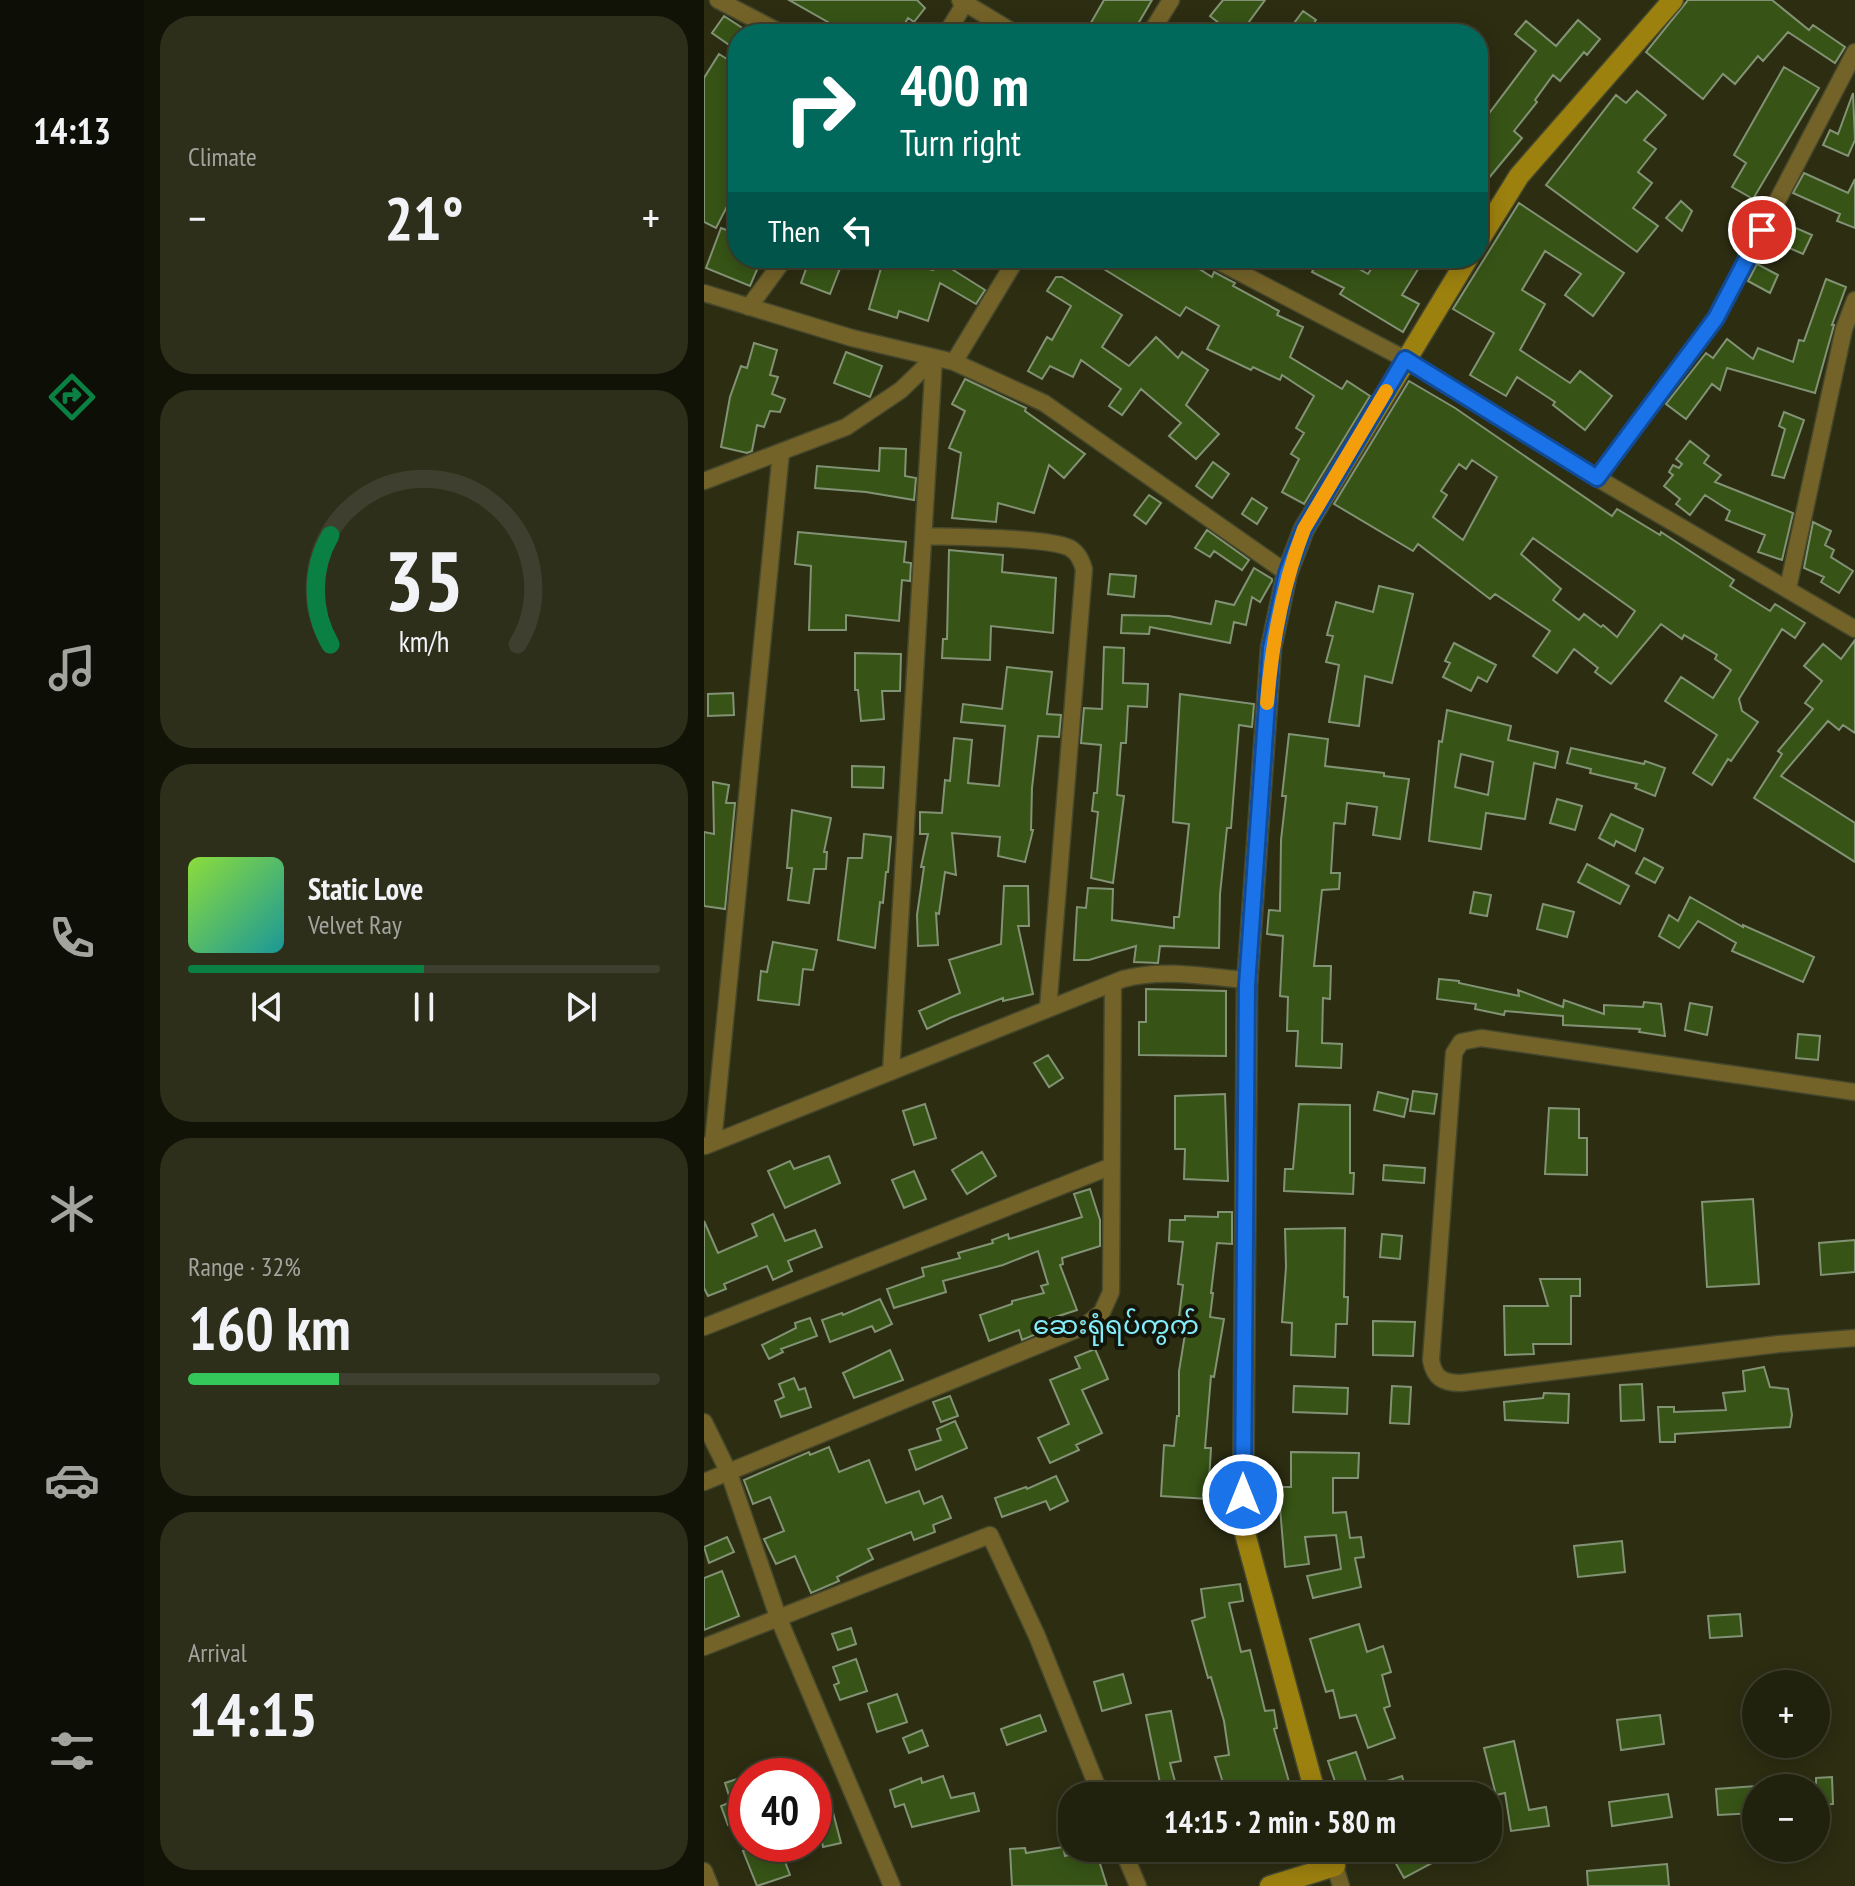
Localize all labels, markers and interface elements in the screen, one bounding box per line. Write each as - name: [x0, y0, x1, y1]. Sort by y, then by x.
- text: 400 m: [900, 49, 1029, 121]
- icon: right: [768, 56, 872, 160]
- text: 14:13: [33, 107, 111, 154]
- text: Turn right: [900, 119, 1021, 166]
- text: Climate: [188, 140, 257, 173]
- text: 21°: [384, 179, 464, 257]
- text: −: [188, 189, 206, 246]
- text: +: [642, 189, 660, 246]
- pin: [1728, 196, 1796, 264]
- icon: left: [836, 208, 880, 252]
- icon: arrive: [1740, 208, 1784, 252]
- text: Then: [768, 211, 820, 250]
- icon: directions: [44, 369, 100, 425]
- text: 35: [384, 526, 464, 634]
- text: km/h: [399, 623, 449, 660]
- icon: music: [44, 640, 100, 696]
- text: Static Love: [308, 869, 423, 908]
- text: Velvet Ray: [308, 908, 402, 941]
- icon: phone: [44, 910, 100, 966]
- icon: previous: [245, 985, 289, 1029]
- icon: pause: [402, 985, 446, 1029]
- icon: next: [559, 985, 603, 1029]
- icon: climate: [44, 1181, 100, 1237]
- text: Range · 32%: [188, 1250, 301, 1283]
- text: 160 km: [188, 1289, 351, 1367]
- district label: ဆေးရုံရပ်ကွက်: [1033, 1308, 1199, 1346]
- icon: car: [44, 1452, 100, 1508]
- position arrow: [1201, 1453, 1285, 1537]
- text: Arrival: [188, 1636, 247, 1669]
- map controls: [1742, 1670, 1830, 1862]
- button: +: [1742, 1670, 1830, 1758]
- text: 14:15: [188, 1675, 318, 1753]
- icon: filters: [44, 1723, 100, 1779]
- speed limit sign: 40: [728, 1758, 832, 1862]
- button: −: [1742, 1774, 1830, 1862]
- text: 14:15 · 2 min · 580 m: [1164, 1802, 1396, 1841]

